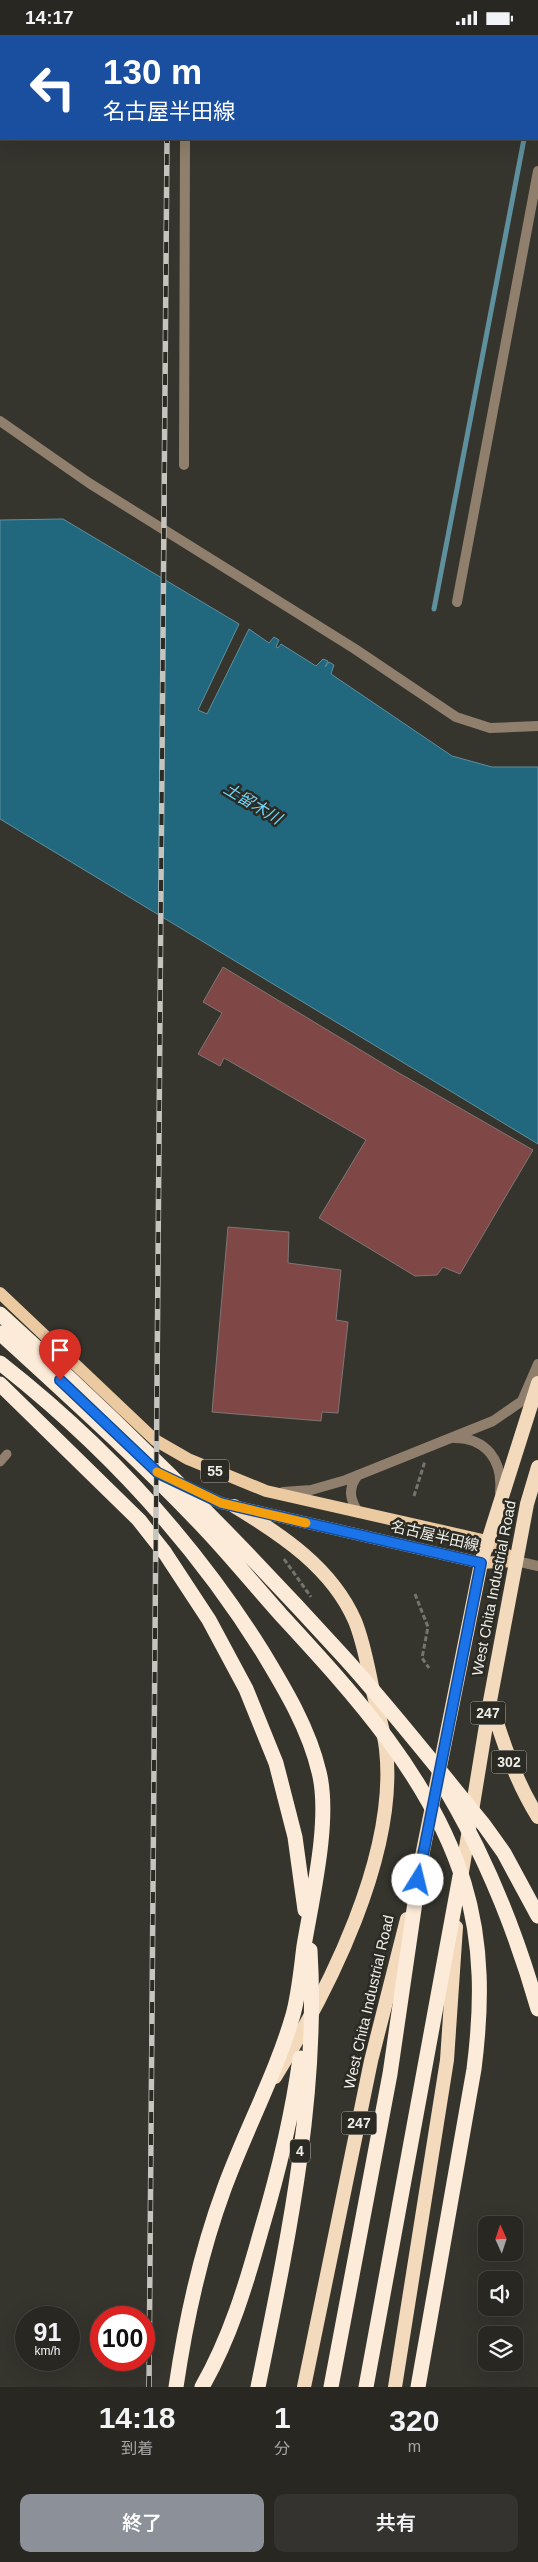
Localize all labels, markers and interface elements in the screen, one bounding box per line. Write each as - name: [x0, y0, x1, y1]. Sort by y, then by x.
- text: 14:17: [25, 7, 74, 28]
- text: 130 m: [103, 52, 202, 91]
- icon: left: [20, 55, 85, 120]
- text: 名古屋半田線: [103, 99, 235, 124]
- water label: 土留木川: [221, 780, 286, 828]
- pin: [39, 1329, 81, 1380]
- icon: arrive: [46, 1336, 74, 1364]
- road number: 55: [201, 1459, 229, 1483]
- street label: West Chita Industrial Road: [468, 1499, 519, 1677]
- street label: 名古屋半田線: [389, 1517, 481, 1554]
- road number: 247: [470, 1701, 506, 1725]
- road number: 302: [492, 1750, 526, 1773]
- position arrow: [391, 1853, 443, 1905]
- street label: West Chita Industrial Road: [340, 1913, 397, 2091]
- road number: 247: [342, 2111, 376, 2135]
- road number: 4: [290, 2139, 310, 2163]
- north arrow: [478, 2216, 522, 2261]
- map controls: [478, 2216, 523, 2371]
- button: sound: [478, 2271, 523, 2316]
- speed limit sign: 100: [90, 2306, 155, 2371]
- text: 91: [34, 2318, 61, 2346]
- button: layers: [478, 2326, 523, 2371]
- text: km/h: [34, 2344, 61, 2358]
- text: 14:18: [99, 2401, 175, 2434]
- text: 1: [274, 2401, 291, 2434]
- text: 320: [389, 2404, 439, 2437]
- text: m: [408, 2438, 421, 2455]
- text: 到着: [121, 2440, 153, 2457]
- text: 分: [274, 2440, 290, 2457]
- button: 終了: [20, 2494, 264, 2552]
- button: 共有: [274, 2494, 518, 2552]

